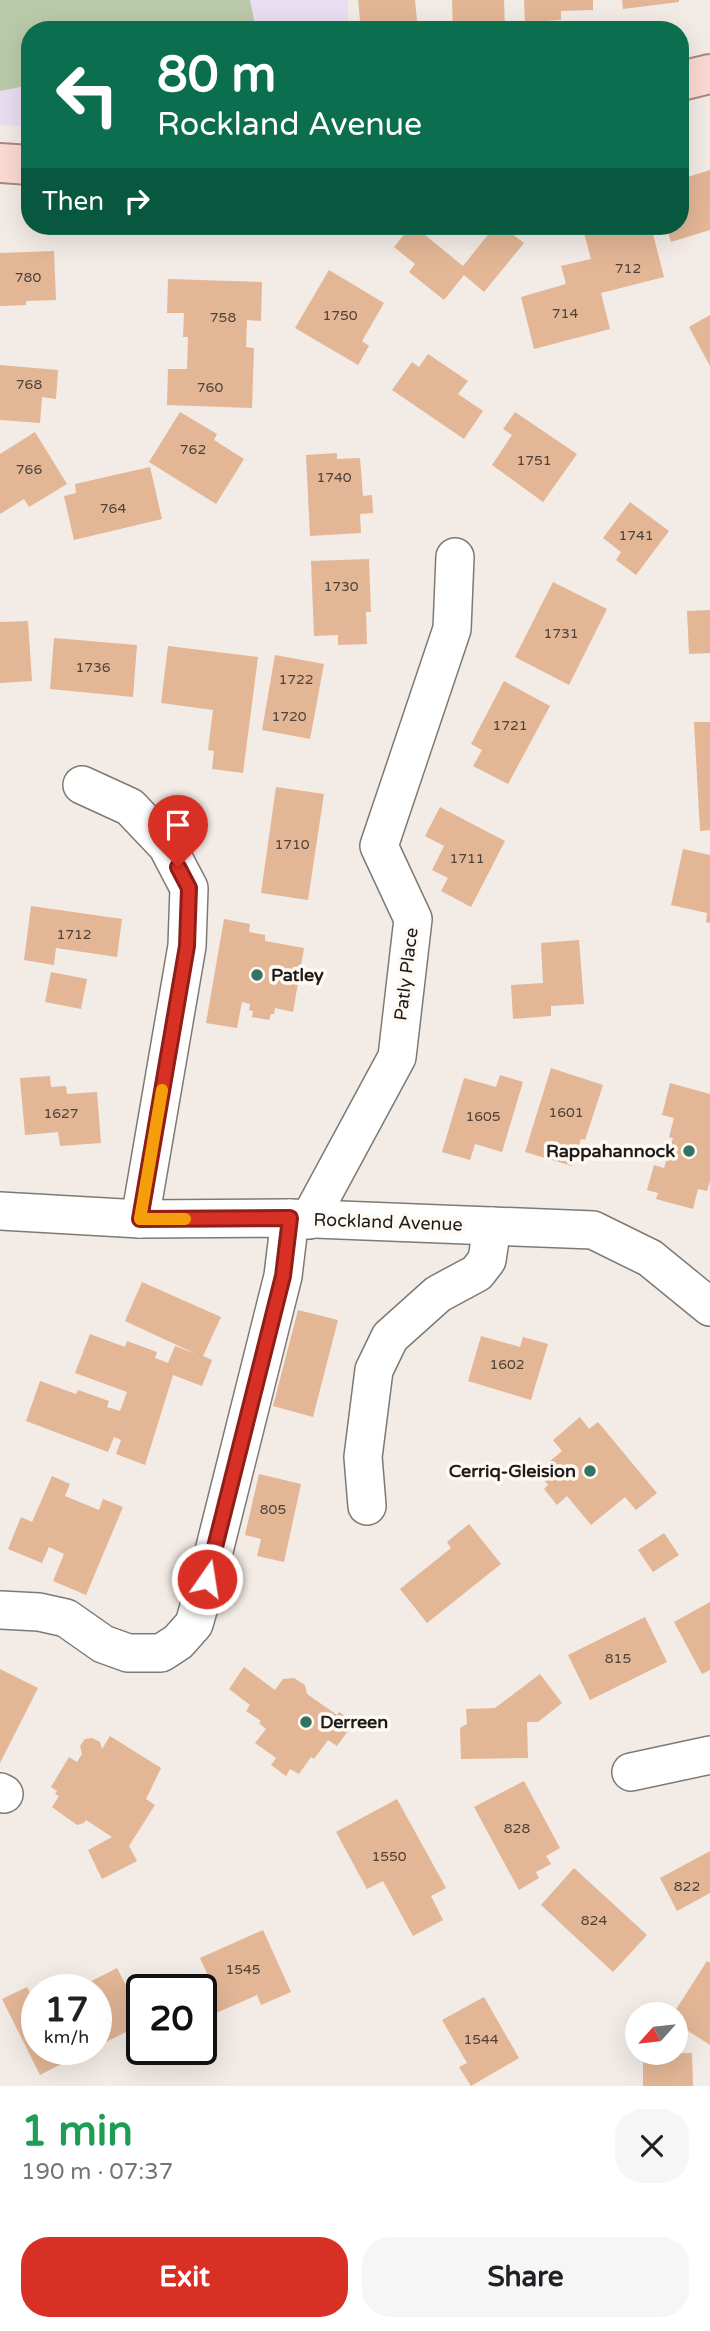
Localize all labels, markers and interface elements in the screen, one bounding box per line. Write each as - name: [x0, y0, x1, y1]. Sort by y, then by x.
- text: 80 m: [157, 46, 276, 105]
- icon: left: [42, 49, 133, 140]
- text: Rockland Avenue: [157, 106, 422, 144]
- icon: right: [118, 182, 156, 220]
- text: Then: [42, 186, 104, 217]
- house number: 712: [615, 260, 641, 277]
- house number: 780: [15, 269, 41, 286]
- house number: 714: [552, 305, 578, 322]
- house number: 1750: [322, 307, 358, 324]
- house number: 758: [210, 309, 236, 326]
- house number: 768: [16, 376, 42, 393]
- house number: 760: [197, 379, 223, 396]
- house number: 762: [180, 441, 206, 458]
- house number: 1751: [516, 452, 552, 469]
- house number: 766: [16, 461, 42, 478]
- house number: 1740: [316, 469, 352, 486]
- house number: 764: [100, 500, 126, 517]
- house number: 1741: [618, 527, 654, 544]
- house number: 1730: [323, 578, 359, 595]
- house number: 1731: [543, 625, 579, 642]
- house number: 1736: [75, 659, 111, 676]
- house number: 1722: [278, 671, 314, 688]
- house number: 1720: [271, 708, 307, 725]
- house number: 1721: [492, 717, 528, 734]
- pin: [148, 795, 208, 867]
- icon: arrive: [159, 806, 197, 844]
- house number: 1710: [274, 836, 310, 853]
- house number: 1711: [449, 850, 485, 867]
- house number: 1712: [56, 926, 92, 943]
- street label: Patly Place: [389, 926, 423, 1022]
- place label: Patley: [271, 964, 324, 986]
- marker: Patley: [249, 967, 265, 983]
- house number: 1601: [548, 1104, 584, 1121]
- house number: 1627: [43, 1105, 79, 1122]
- house number: 1605: [465, 1108, 501, 1125]
- place label: Rappahannock: [546, 1140, 675, 1162]
- marker: Rappahannock: [681, 1143, 697, 1159]
- street label: Rockland Avenue: [313, 1208, 463, 1236]
- house number: 1602: [489, 1356, 525, 1373]
- place label: Cerriq-Gleision: [449, 1460, 576, 1482]
- marker: Cerriq-Gleision: [582, 1463, 598, 1479]
- house number: 805: [260, 1501, 286, 1518]
- position arrow: [170, 1542, 244, 1616]
- house number: 815: [605, 1650, 631, 1667]
- place label: Derreen: [320, 1711, 388, 1733]
- marker: Derreen: [298, 1714, 314, 1730]
- house number: 828: [504, 1820, 530, 1837]
- house number: 1550: [371, 1848, 407, 1865]
- house number: 822: [674, 1878, 700, 1895]
- house number: 824: [581, 1912, 607, 1929]
- house number: 1545: [225, 1961, 261, 1978]
- speed limit sign: 20: [126, 1974, 217, 2065]
- text: 17: [45, 1989, 88, 2031]
- north arrow: [625, 2002, 688, 2065]
- map controls: [625, 2002, 688, 2065]
- text: km/h: [44, 2026, 89, 2048]
- house number: 1544: [463, 2031, 499, 2048]
- text: 1 min: [21, 2106, 133, 2157]
- button: close: [615, 2109, 689, 2183]
- text: 190 m · 07:37: [21, 2158, 173, 2186]
- button: Exit: [21, 2237, 348, 2317]
- button: Share: [362, 2237, 689, 2317]

